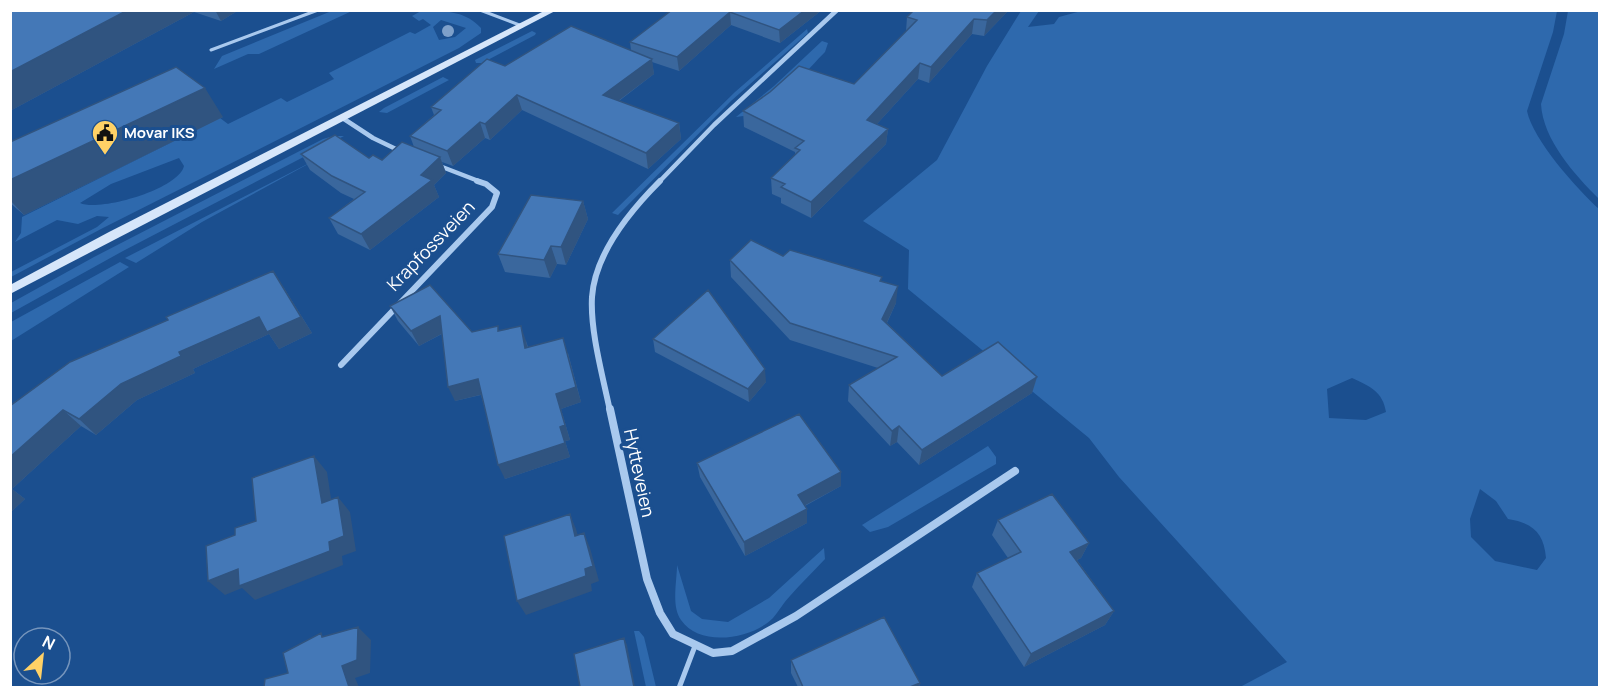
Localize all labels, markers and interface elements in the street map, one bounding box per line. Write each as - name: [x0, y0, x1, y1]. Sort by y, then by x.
- public building icon: Movar IKS: [90, 118, 120, 156]
- place label: Movar IKS: [124, 122, 195, 143]
- street label: Krapfossveien: [381, 195, 480, 296]
- street label: Hytteveien: [619, 426, 661, 519]
- north arrow: [12, 626, 72, 686]
- text: N: [39, 630, 59, 655]

